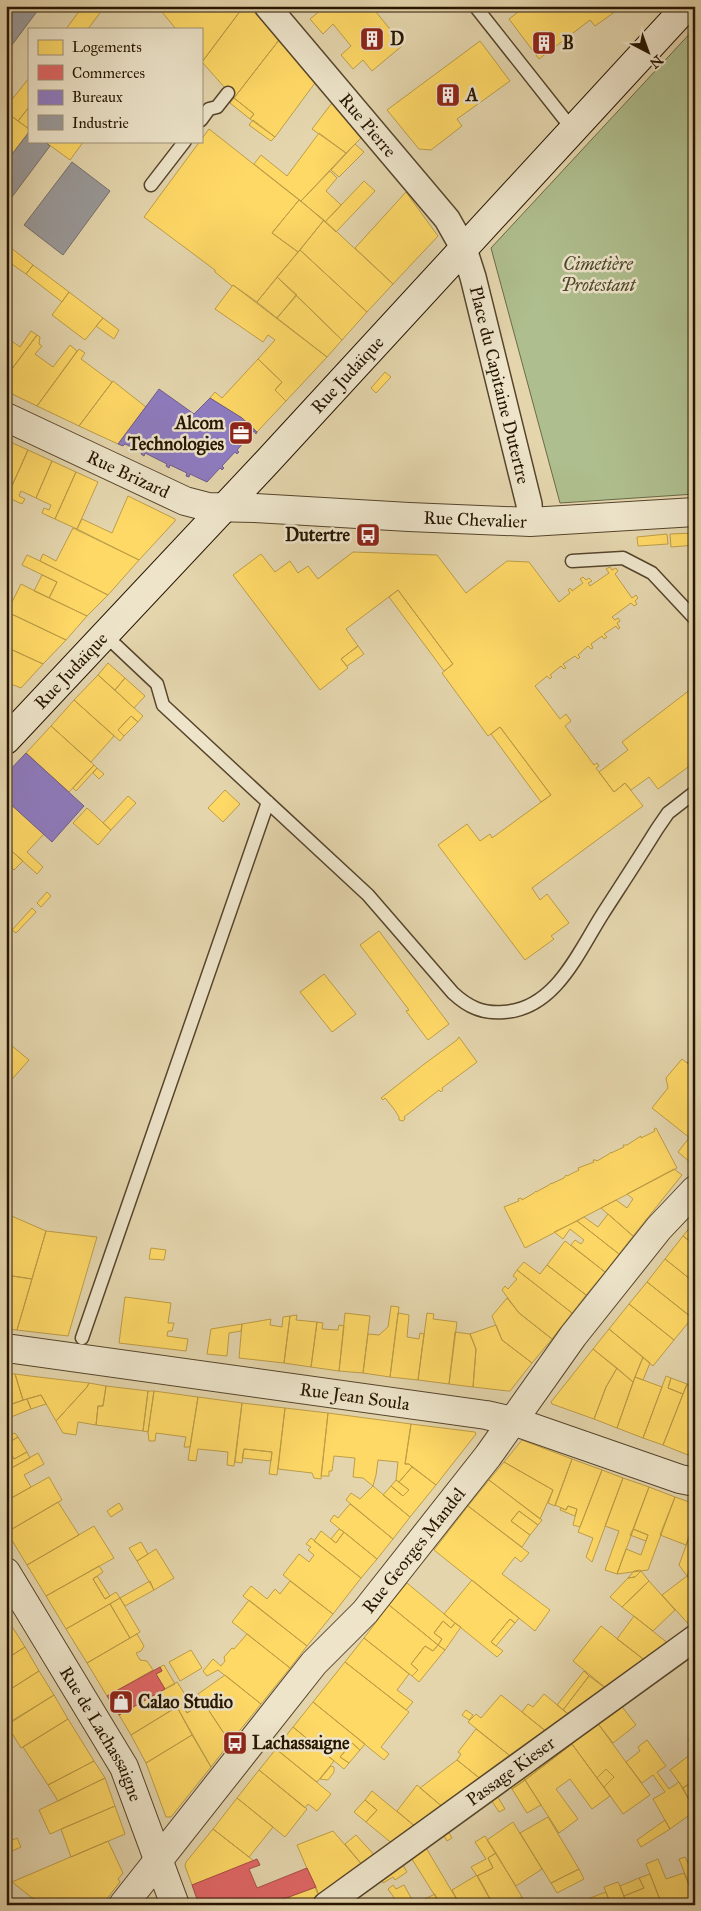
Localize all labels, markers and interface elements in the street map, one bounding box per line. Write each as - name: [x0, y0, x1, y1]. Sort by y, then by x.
- building icon: D: [359, 26, 385, 52]
- legend: [28, 28, 202, 142]
- place label: D: [390, 28, 404, 50]
- north arrow: [624, 28, 674, 78]
- building icon: B: [531, 30, 557, 56]
- place label: B: [562, 32, 574, 54]
- text: Logements: [72, 38, 142, 56]
- text: N: [646, 51, 666, 72]
- text: Commerces: [72, 64, 145, 82]
- building icon: A: [435, 82, 461, 108]
- place label: A: [465, 84, 479, 106]
- text: Bureaux: [72, 88, 123, 106]
- street label: Rue Pierre: [334, 89, 401, 162]
- text: Industrie: [72, 114, 129, 132]
- park label: Cimetière Protestant: [561, 253, 637, 296]
- street label: Place du Capitaine Dutertre: [465, 284, 535, 486]
- street label: Rue Judaïque: [306, 331, 388, 418]
- place label: Alcom Technologies: [127, 412, 225, 456]
- office icon: Alcom Technologies: [228, 420, 254, 446]
- street label: Rue Brizard: [83, 446, 173, 503]
- street label: Rue Chevalier: [423, 507, 528, 533]
- bus stop icon: Dutertre: [355, 522, 381, 548]
- place label: Dutertre: [285, 524, 350, 546]
- street label: Rue Judaïque: [30, 628, 112, 714]
- street label: Rue Jean Soula: [298, 1378, 411, 1415]
- street label: Rue Georges Mandel: [357, 1483, 470, 1617]
- street label: Rue de Lachassaigne: [55, 1662, 147, 1804]
- shop icon: Calao Studio: [108, 1689, 134, 1715]
- place label: Calao Studio: [138, 1691, 233, 1713]
- bus stop icon: Lachassaigne: [222, 1730, 248, 1756]
- place label: Lachassaigne: [252, 1732, 350, 1755]
- street label: Passage Kieser: [462, 1732, 560, 1811]

